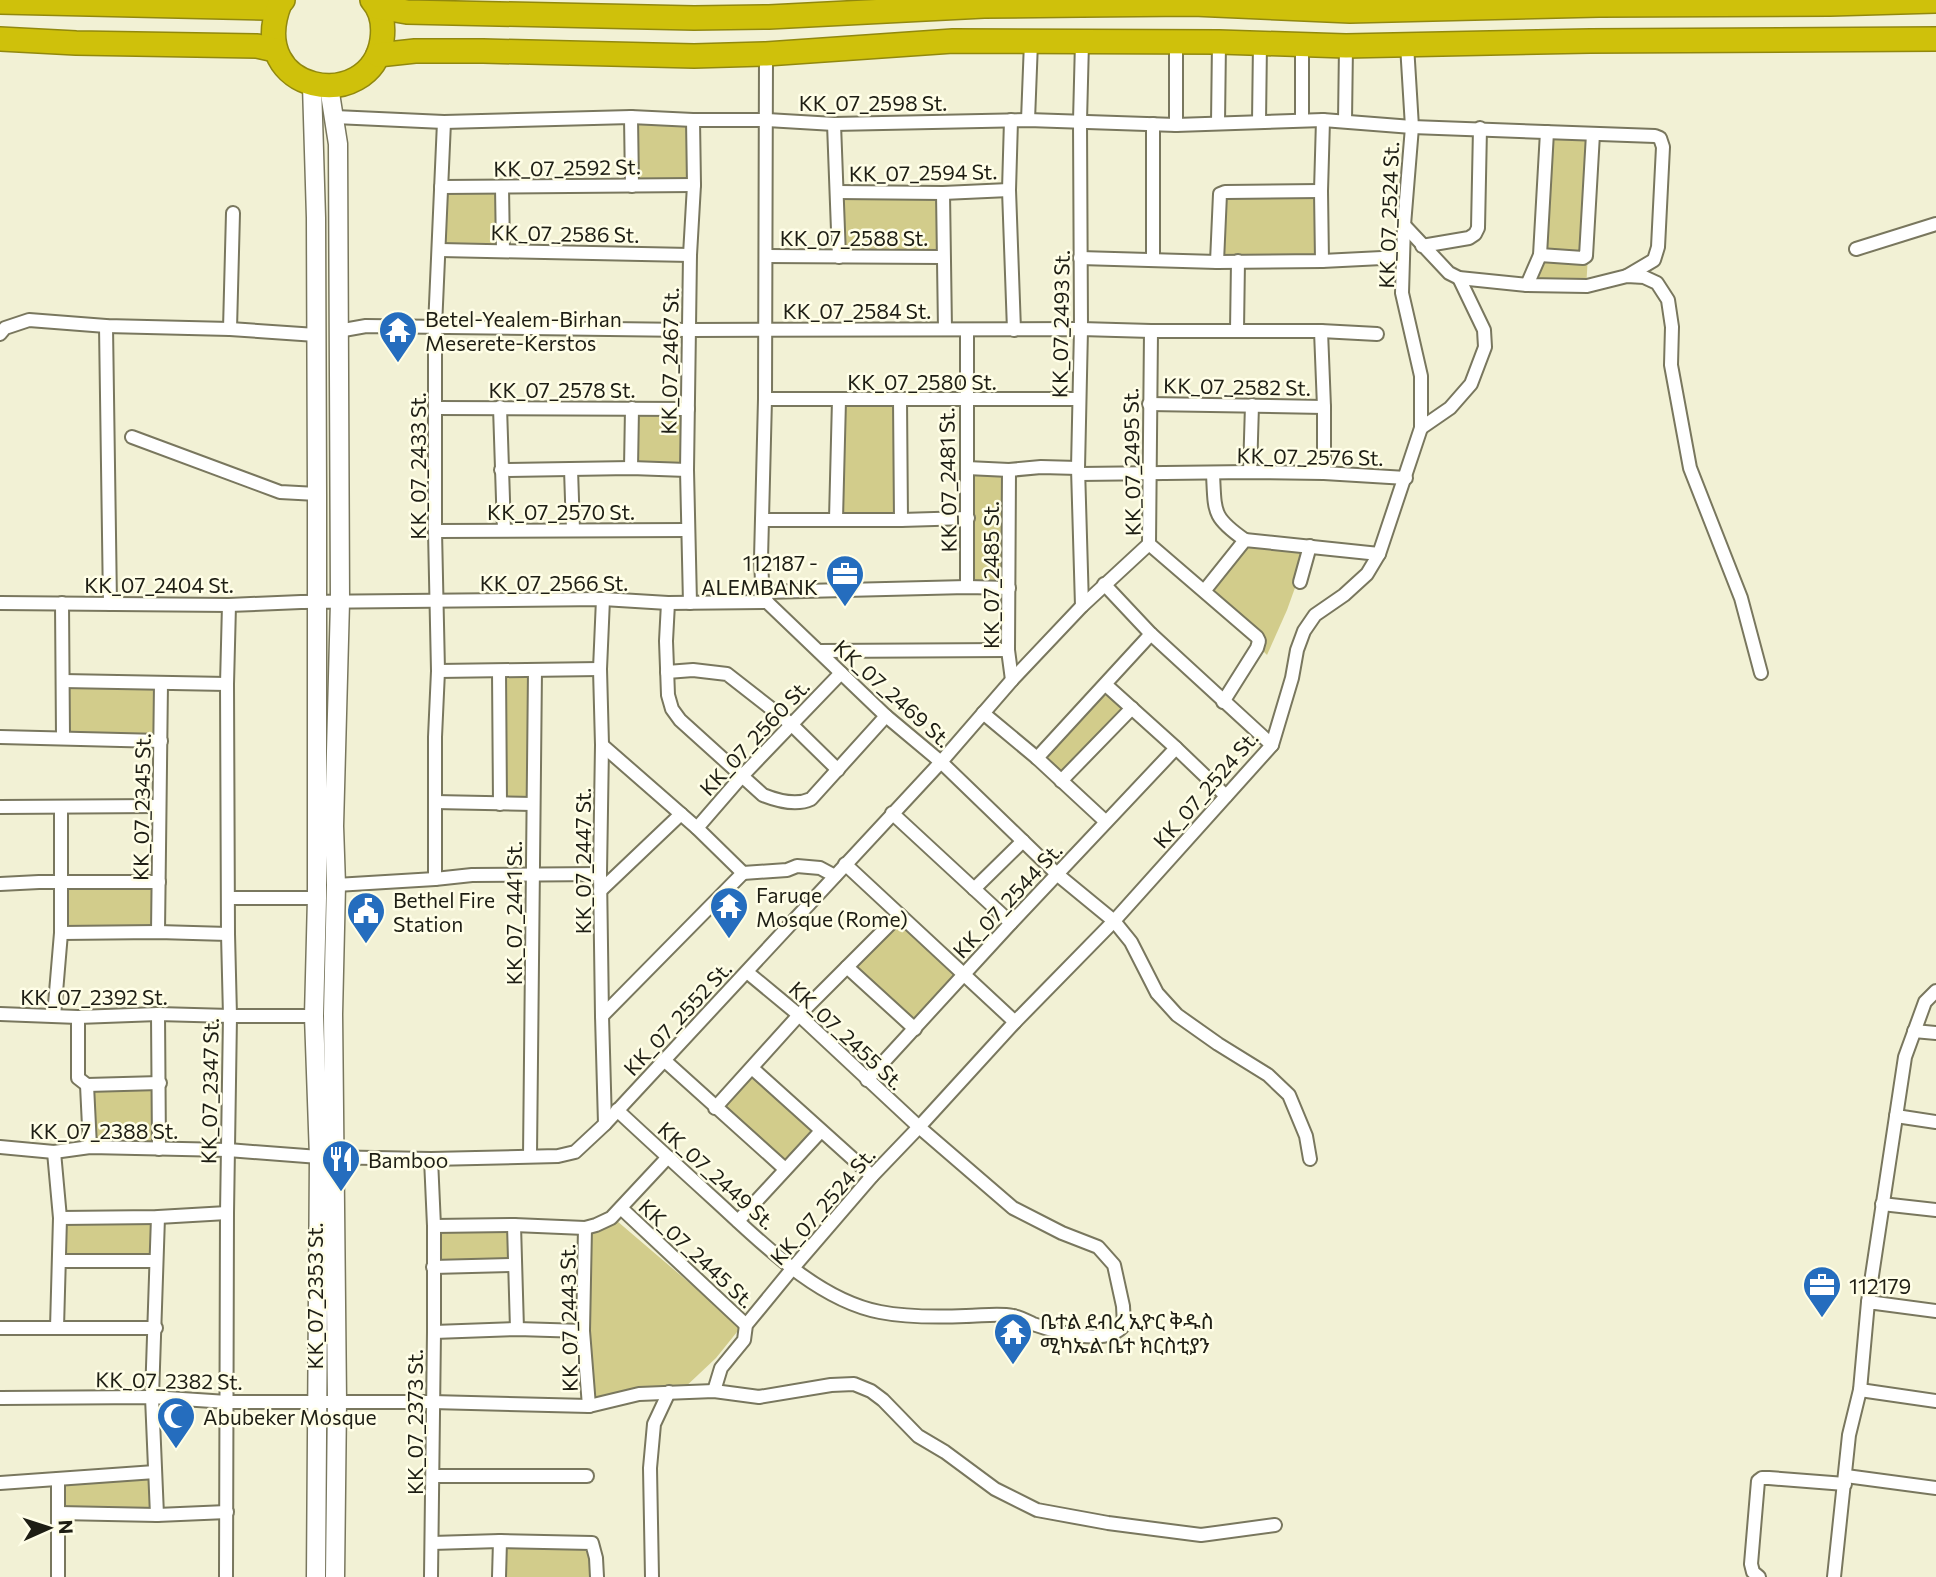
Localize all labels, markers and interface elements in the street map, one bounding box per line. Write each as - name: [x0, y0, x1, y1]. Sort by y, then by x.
- street label: KK_07_2598 St.: [799, 90, 947, 115]
- street label: KK_07_2524 St.: [1373, 141, 1403, 289]
- street label: KK_07_2592 St.: [493, 153, 641, 181]
- street label: KK_07_2594 St.: [849, 158, 997, 186]
- street label: KK_07_2586 St.: [490, 219, 640, 247]
- street label: KK_07_2588 St.: [780, 225, 928, 250]
- street label: KK_07_2493 St.: [1046, 250, 1074, 398]
- street label: KK_07_2467 St.: [655, 287, 683, 435]
- street label: KK_07_2584 St.: [783, 298, 931, 323]
- place label: Betel-Yealem-Birhan Meserete-Kerstos: [425, 306, 622, 355]
- temple icon: Betel-Yealem-Birhan Meserete-Kerstos: [377, 309, 419, 364]
- street label: KK_07_2580 St.: [847, 369, 997, 394]
- street label: KK_07_2582 St.: [1163, 372, 1311, 400]
- street label: KK_07_2578 St.: [489, 377, 635, 402]
- street label: KK_07_2495 St.: [1117, 388, 1145, 536]
- street label: KK_07_2433 St.: [405, 392, 430, 540]
- street label: KK_07_2481 St.: [933, 407, 961, 553]
- street label: KK_07_2576 St.: [1236, 442, 1384, 470]
- street label: KK_07_2570 St.: [487, 499, 635, 524]
- street label: KK_07_2485 St.: [978, 501, 1003, 649]
- place label: 112187 - ALEMBANK: [701, 550, 818, 599]
- office icon: 112187 - ALEMBANK: [824, 553, 866, 608]
- street label: KK_07_2566 St.: [480, 570, 628, 595]
- street label: KK_07_2404 St.: [84, 572, 234, 597]
- street label: KK_07_2469 St.: [829, 634, 957, 752]
- street label: KK_07_2560 St.: [694, 674, 814, 800]
- street label: KK_07_2524 St.: [1147, 725, 1263, 853]
- street label: KK_07_2345 St.: [127, 733, 155, 881]
- street label: KK_07_2447 St.: [570, 788, 595, 934]
- street label: KK_07_2544 St.: [947, 837, 1067, 963]
- street label: KK_07_2441 St.: [501, 841, 526, 985]
- place label: Faruqe Mosque (Rome): [756, 882, 908, 931]
- temple icon: Faruqe Mosque (Rome): [708, 885, 750, 940]
- place label: Bethel Fire Station: [393, 887, 495, 936]
- public building icon: Bethel Fire Station: [345, 890, 387, 945]
- street label: KK_07_2552 St.: [618, 956, 736, 1080]
- street label: KK_07_2455 St.: [785, 976, 909, 1094]
- street label: KK_07_2392 St.: [20, 984, 168, 1009]
- street label: KK_07_2347 St.: [195, 1018, 223, 1164]
- street label: KK_07_2449 St.: [653, 1116, 781, 1234]
- street label: KK_07_2388 St.: [30, 1118, 178, 1143]
- restaurant icon: Bamboo: [320, 1138, 362, 1193]
- street label: KK_07_2524 St.: [764, 1142, 880, 1270]
- place label: Bamboo: [368, 1147, 448, 1172]
- street label: KK_07_2445 St.: [634, 1193, 760, 1313]
- street label: KK_07_2353 St.: [302, 1222, 327, 1370]
- street label: KK_07_2443 St.: [554, 1244, 582, 1392]
- office icon: 112179: [1801, 1264, 1843, 1319]
- place label: 112179: [1849, 1273, 1911, 1298]
- place label: ቤተል ደብረ ኢዮር ቅዱስ ሚካኤል ቤተ ክርስቲያን: [1040, 1308, 1214, 1357]
- temple icon: ቤተል ደብረ ኢዮር ቅዱስ ሚካኤል ቤተ ክርስቲያን: [992, 1311, 1034, 1366]
- street label: KK_07_2373 St.: [402, 1349, 427, 1495]
- street label: KK_07_2382 St.: [95, 1366, 243, 1394]
- mosque icon: Abubeker Mosque: [155, 1395, 197, 1450]
- place label: Abubeker Mosque: [203, 1404, 377, 1429]
- north arrow: [14, 1493, 84, 1563]
- text: N: [55, 1519, 78, 1535]

